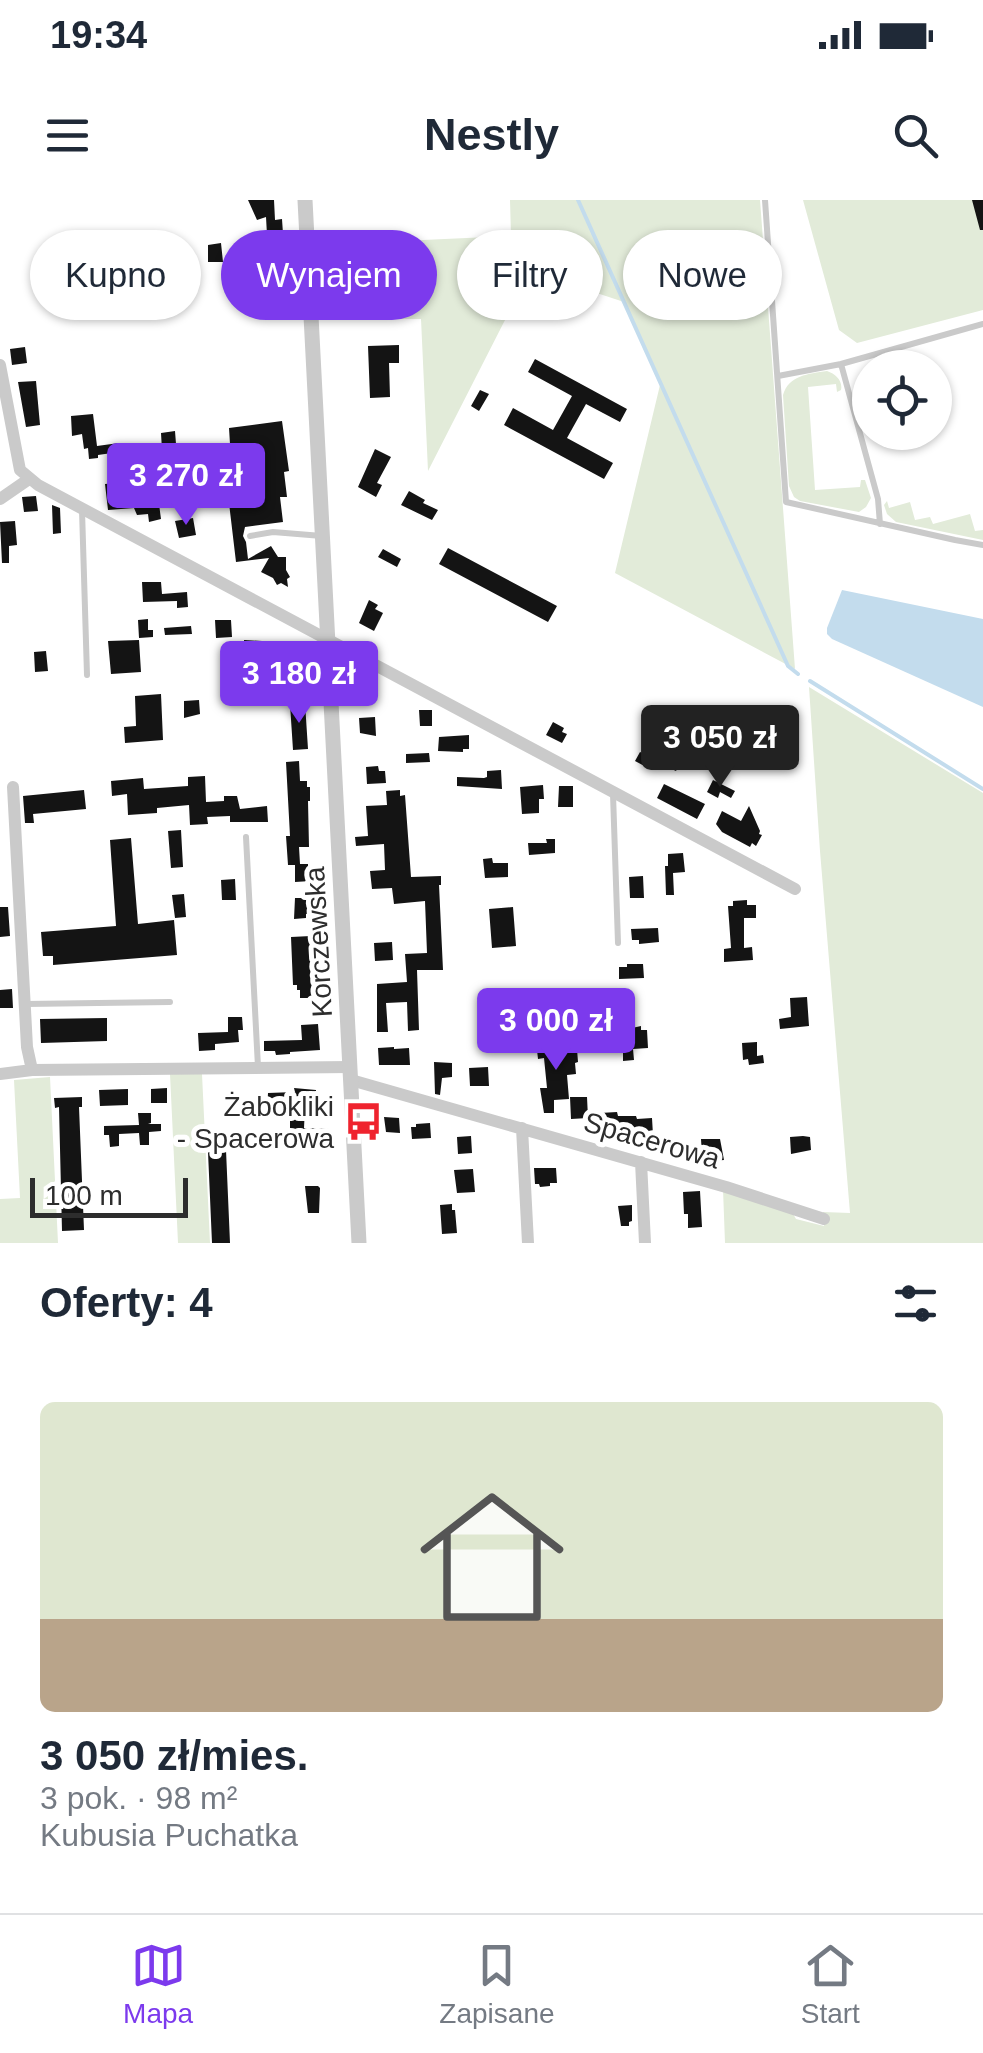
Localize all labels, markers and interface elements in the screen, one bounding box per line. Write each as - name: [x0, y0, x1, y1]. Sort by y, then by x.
- text: 19:34: [50, 14, 147, 56]
- icon: menu: [40, 108, 95, 163]
- icon: search: [888, 108, 943, 163]
- text: Nestly: [424, 109, 559, 160]
- chip: Kupno: [30, 230, 201, 320]
- chip: Wynajem: [221, 230, 437, 320]
- chip: Filtry: [457, 230, 603, 320]
- chip: Nowe: [623, 230, 782, 320]
- map controls: [852, 350, 952, 450]
- button: locate: [852, 350, 952, 450]
- pin: 3 270 zł: [83, 443, 289, 528]
- text: 3 270 zł: [129, 457, 243, 493]
- pin: 3 180 zł: [196, 641, 402, 726]
- text: 3 180 zł: [242, 655, 356, 691]
- pin: 3 050 zł: [617, 705, 823, 790]
- text: 3 050 zł: [663, 719, 777, 755]
- street label: Korczewska: [299, 865, 338, 1018]
- pin: 3 000 zł: [453, 988, 659, 1073]
- text: 3 000 zł: [499, 1002, 613, 1038]
- place label: Żabokliki - Spacerowa: [177, 1091, 334, 1154]
- bus stop icon: Żabokliki - Spacerowa: [343, 1101, 385, 1143]
- street label: Spacerowa: [580, 1106, 724, 1175]
- scale bar: [30, 1173, 188, 1218]
- text: 100 m: [45, 1180, 123, 1211]
- icon: filters: [888, 1276, 943, 1331]
- text: Oferty: 4: [40, 1279, 213, 1326]
- icon: home: [402, 1467, 582, 1647]
- text: 3 050 zł/mies.: [40, 1732, 309, 1779]
- text: 3 pok. · 98 m²: [40, 1780, 237, 1816]
- text: Kubusia Puchatka: [40, 1817, 298, 1853]
- tab: Mapa: [123, 1938, 193, 2030]
- tab: Zapisane: [439, 1938, 555, 2030]
- tab: Start: [801, 1938, 860, 2030]

